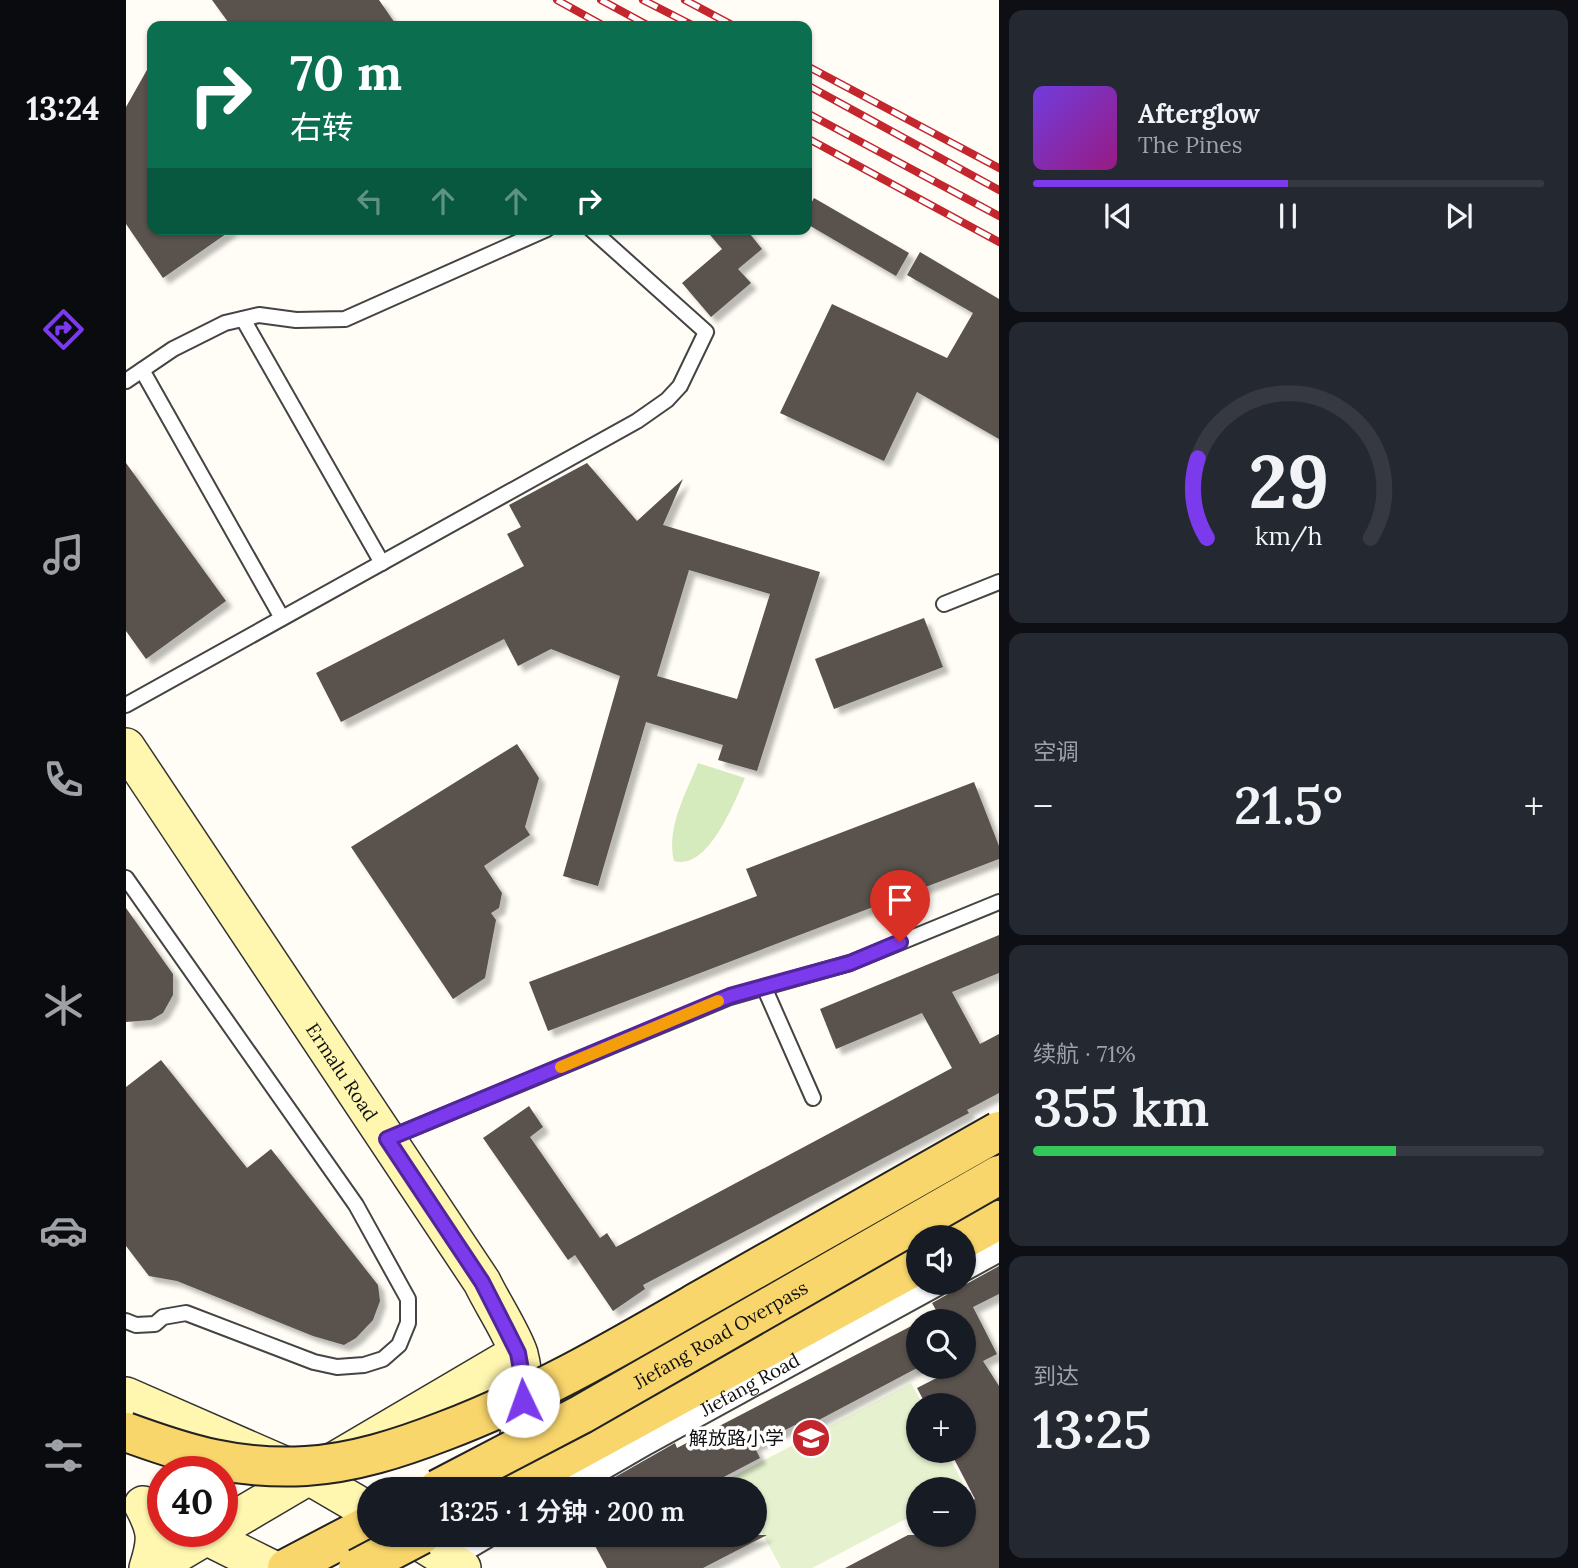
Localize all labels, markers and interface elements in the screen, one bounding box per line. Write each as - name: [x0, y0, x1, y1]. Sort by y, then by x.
- text: 70 m: [290, 41, 402, 103]
- icon: right: [175, 49, 266, 140]
- text: 13:24: [26, 88, 100, 129]
- text: Afterglow: [1138, 97, 1260, 130]
- text: 右转: [290, 107, 354, 148]
- text: The Pines: [1138, 130, 1243, 159]
- icon: left: [351, 182, 389, 220]
- icon: ahead: [424, 182, 462, 220]
- icon: ahead: [497, 182, 535, 220]
- icon: right: [570, 182, 608, 220]
- icon: previous: [1099, 197, 1137, 235]
- icon: pause: [1269, 197, 1307, 235]
- icon: next: [1440, 197, 1478, 235]
- icon: directions: [39, 305, 88, 354]
- text: 29: [1248, 436, 1329, 529]
- text: km/h: [1255, 520, 1322, 552]
- icon: music: [39, 530, 88, 579]
- text: 空调: [1033, 737, 1079, 766]
- icon: phone: [39, 755, 88, 804]
- text: 21.5°: [1234, 772, 1343, 838]
- text: −: [1033, 782, 1053, 830]
- text: +: [1524, 782, 1544, 830]
- pin: [870, 870, 930, 942]
- icon: arrive: [881, 881, 919, 919]
- icon: climate: [39, 981, 88, 1030]
- street label: Ermalu Road: [301, 1018, 383, 1125]
- text: 续航 · 71%: [1033, 1039, 1136, 1068]
- text: 355 km: [1033, 1074, 1209, 1140]
- icon: car: [39, 1206, 88, 1255]
- map controls: [906, 1225, 976, 1547]
- button: sound: [906, 1225, 976, 1295]
- street label: Jiefang Road Overpass: [629, 1276, 811, 1394]
- button: search: [906, 1309, 976, 1379]
- street label: Jiefang Road: [695, 1348, 803, 1422]
- text: 到达: [1033, 1361, 1079, 1390]
- position arrow: [486, 1364, 560, 1438]
- button: +: [906, 1393, 976, 1463]
- text: 13:25: [1033, 1396, 1151, 1462]
- school or university icon: 解放路小学: [790, 1417, 832, 1459]
- place label: 解放路小学: [689, 1426, 784, 1450]
- icon: filters: [39, 1431, 88, 1480]
- speed limit sign: 40: [147, 1456, 238, 1547]
- button: −: [906, 1477, 976, 1547]
- text: 13:25 · 1 分钟 · 200 m: [440, 1495, 684, 1528]

